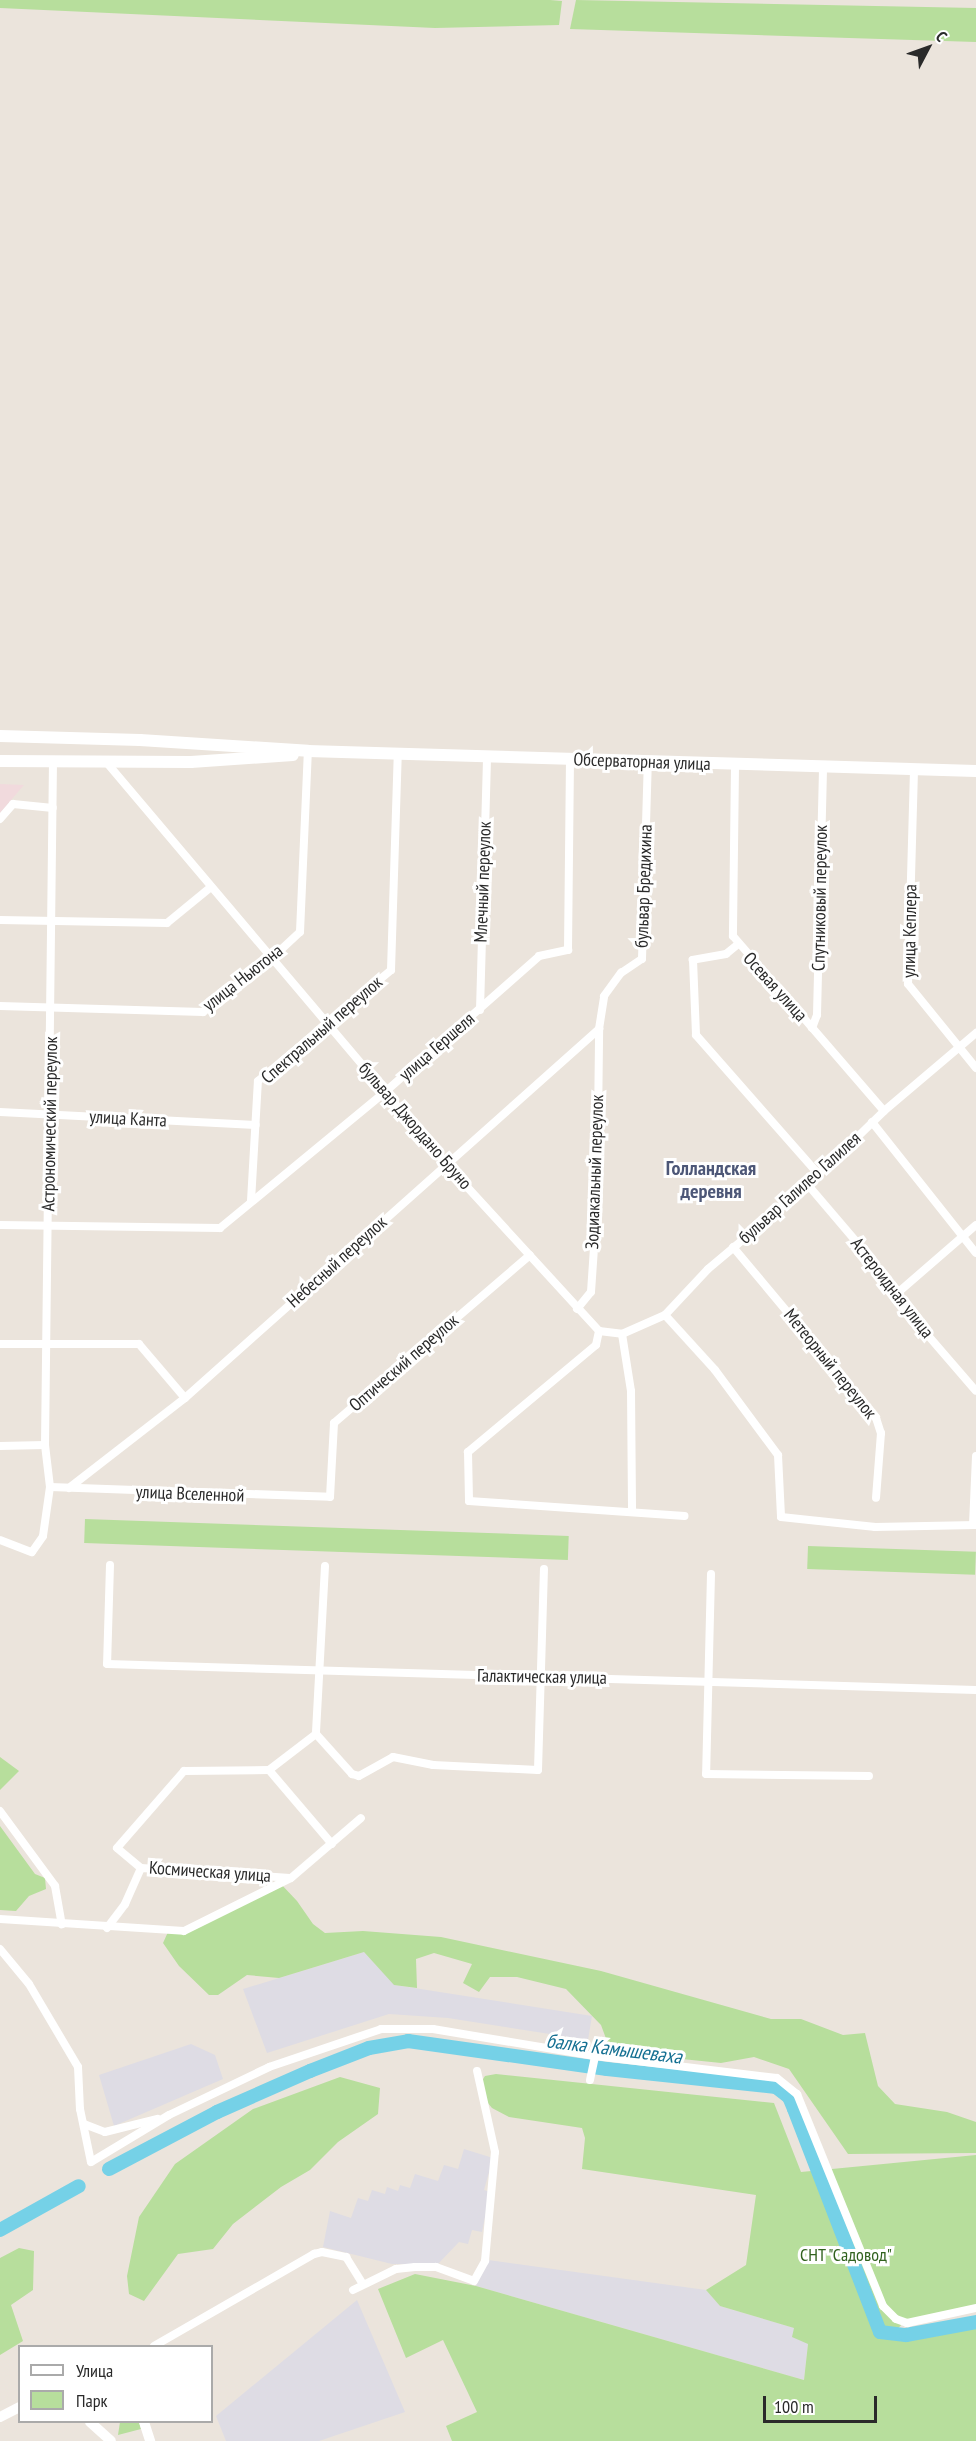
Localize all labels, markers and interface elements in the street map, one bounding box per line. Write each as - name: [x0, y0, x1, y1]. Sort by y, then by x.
- north arrow: [898, 18, 958, 78]
- text: С: [932, 27, 952, 46]
- street label: Обсерваторная улица: [573, 749, 711, 775]
- street label: Млечный переулок: [470, 821, 496, 943]
- street label: бульвар Бредихина: [631, 824, 657, 948]
- street label: Спутниковый переулок: [808, 825, 832, 971]
- street label: улица Кеплера: [898, 884, 922, 978]
- street label: улица Ньютона: [199, 940, 287, 1016]
- street label: Осевая улица: [738, 948, 812, 1026]
- street label: Спектральный переулок: [257, 972, 387, 1088]
- street label: улица Гершеля: [395, 1008, 479, 1086]
- street label: Астрономический переулок: [38, 1036, 62, 1212]
- street label: бульвар Джордано Бруно: [354, 1058, 476, 1194]
- street label: Зодиакальный переулок: [582, 1094, 608, 1250]
- street label: улица Канта: [89, 1106, 167, 1132]
- street label: бульвар Галилео Галилея: [735, 1128, 865, 1248]
- district label: Голландская деревня: [666, 1156, 756, 1203]
- street label: Небесный переулок: [283, 1212, 391, 1312]
- street label: Астероидная улица: [846, 1233, 938, 1343]
- street label: Метеорный переулок: [779, 1305, 881, 1423]
- street label: Оптический переулок: [345, 1310, 463, 1416]
- street label: улица Вселенной: [135, 1481, 245, 1507]
- street label: Галактическая улица: [477, 1665, 607, 1689]
- street label: Космическая улица: [148, 1857, 272, 1887]
- water label: балка Камышеваха: [545, 2029, 683, 2069]
- park label: СНТ "Садовод": [799, 2244, 893, 2266]
- legend: [18, 2345, 213, 2423]
- text: Улица: [76, 2359, 113, 2382]
- scale bar: [766, 2384, 880, 2422]
- text: Парк: [76, 2389, 107, 2412]
- text: 100 m: [774, 2395, 814, 2418]

